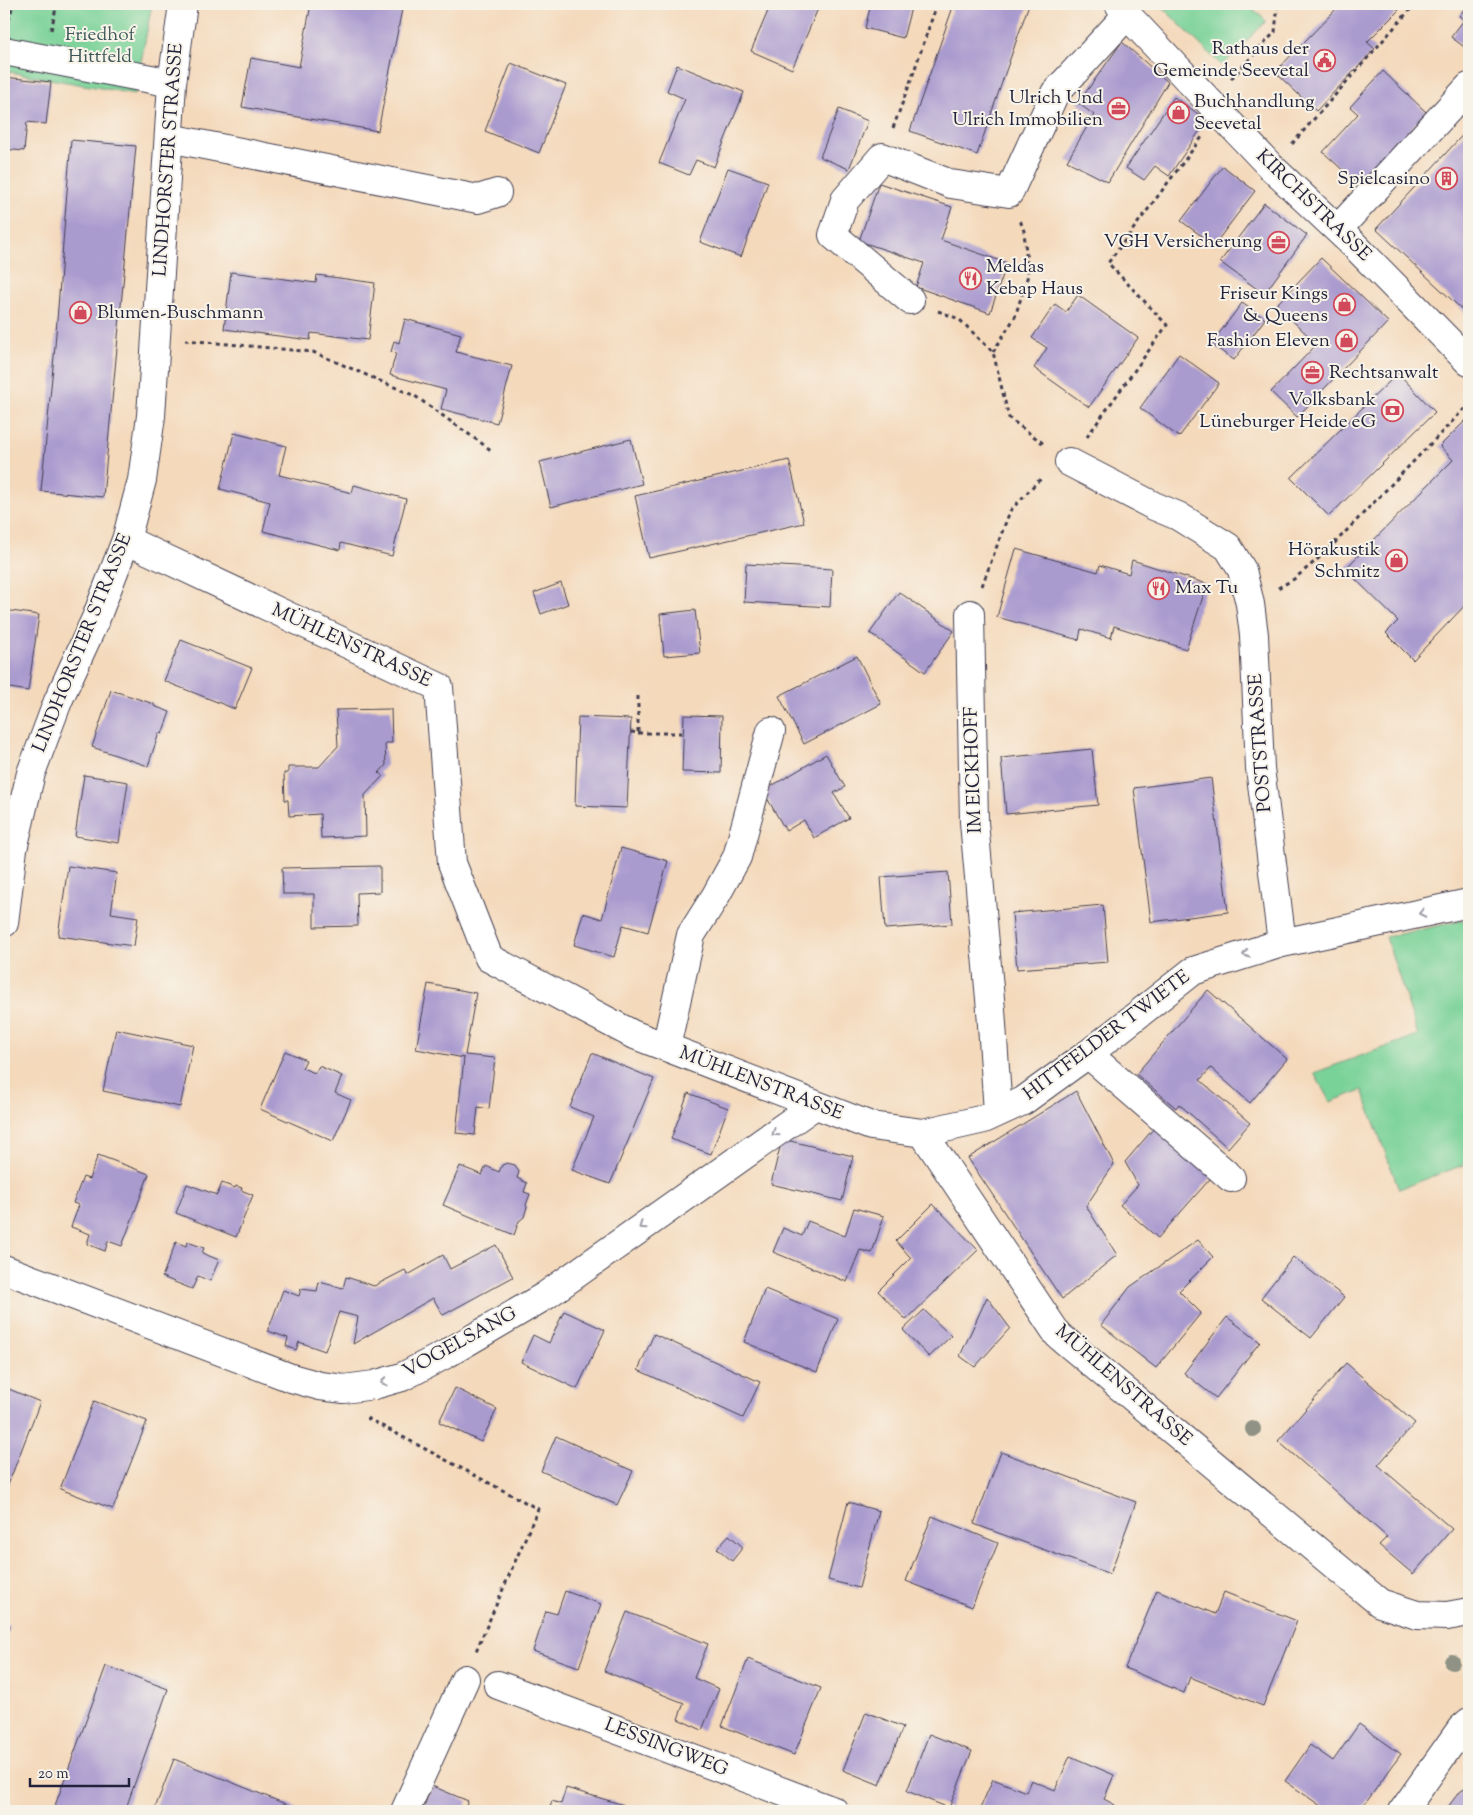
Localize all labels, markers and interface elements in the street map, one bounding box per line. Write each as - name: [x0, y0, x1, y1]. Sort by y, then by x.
- park label: Friedhof Hittfeld: [65, 22, 137, 71]
- place label: Rathaus der Gemeinde Seevetal: [1153, 36, 1309, 85]
- street label: LINDHORSTER STRASSE: [147, 42, 191, 278]
- public building icon: Rathaus der Gemeinde Seevetal: [1313, 48, 1337, 72]
- place label: Ulrich Und Ulrich Immobilien: [952, 85, 1103, 134]
- place label: Buchhandlung Seevetal: [1194, 89, 1315, 138]
- office icon: Ulrich Und Ulrich Immobilien: [1107, 97, 1131, 121]
- shop icon: Buchhandlung Seevetal: [1166, 101, 1190, 125]
- street label: KIRCHSTRASSE: [1249, 144, 1377, 269]
- place label: Spielcasino: [1337, 166, 1430, 193]
- building icon: Spielcasino: [1434, 167, 1458, 191]
- place label: VGH Versicherung: [1104, 229, 1262, 256]
- office icon: VGH Versicherung: [1266, 230, 1290, 254]
- place label: Meldas Kebap Haus: [986, 254, 1083, 303]
- restaurant icon: Meldas Kebap Haus: [958, 266, 982, 290]
- place label: Friseur Kings & Queens: [1220, 281, 1328, 330]
- shop icon: Friseur Kings & Queens: [1332, 293, 1356, 317]
- place label: Blumen-Buschmann: [97, 300, 264, 327]
- shop icon: Blumen-Buschmann: [69, 301, 93, 325]
- place label: Fashion Eleven: [1207, 328, 1330, 355]
- shop icon: Fashion Eleven: [1334, 329, 1358, 353]
- place label: Rechtsanwalt: [1329, 360, 1439, 387]
- office icon: Rechtsanwalt: [1301, 361, 1325, 385]
- place label: Volksbank Lüneburger Heide eG: [1199, 387, 1377, 436]
- bank icon: Volksbank Lüneburger Heide eG: [1380, 399, 1404, 423]
- street label: LINDHORSTER STRASSE: [27, 529, 140, 757]
- place label: Hörakustik Schmitz: [1288, 537, 1381, 586]
- shop icon: Hörakustik Schmitz: [1384, 549, 1408, 573]
- place label: Max Tu: [1175, 575, 1238, 602]
- restaurant icon: Max Tu: [1147, 576, 1171, 600]
- street label: MÜHLENSTRASSE: [267, 597, 436, 695]
- street label: POSTSTRASSE: [1243, 672, 1279, 813]
- street label: IM EICKHOFF: [958, 706, 990, 834]
- one-way arrow: [1417, 908, 1426, 918]
- one-way arrow: [1243, 948, 1251, 958]
- street label: HITTFELDER TWIETE: [1018, 964, 1196, 1108]
- street label: MÜHLENSTRASSE: [675, 1040, 847, 1128]
- one-way arrow: [771, 1127, 781, 1136]
- one-way arrow: [639, 1220, 648, 1229]
- street label: VOGELSANG: [398, 1301, 522, 1385]
- street label: MÜHLENSTRASSE: [1049, 1319, 1198, 1453]
- one-way arrow: [381, 1377, 389, 1387]
- street label: LESSINGWEG: [600, 1712, 732, 1784]
- scale bar: [30, 1755, 129, 1787]
- text: 20 m: [38, 1764, 69, 1785]

